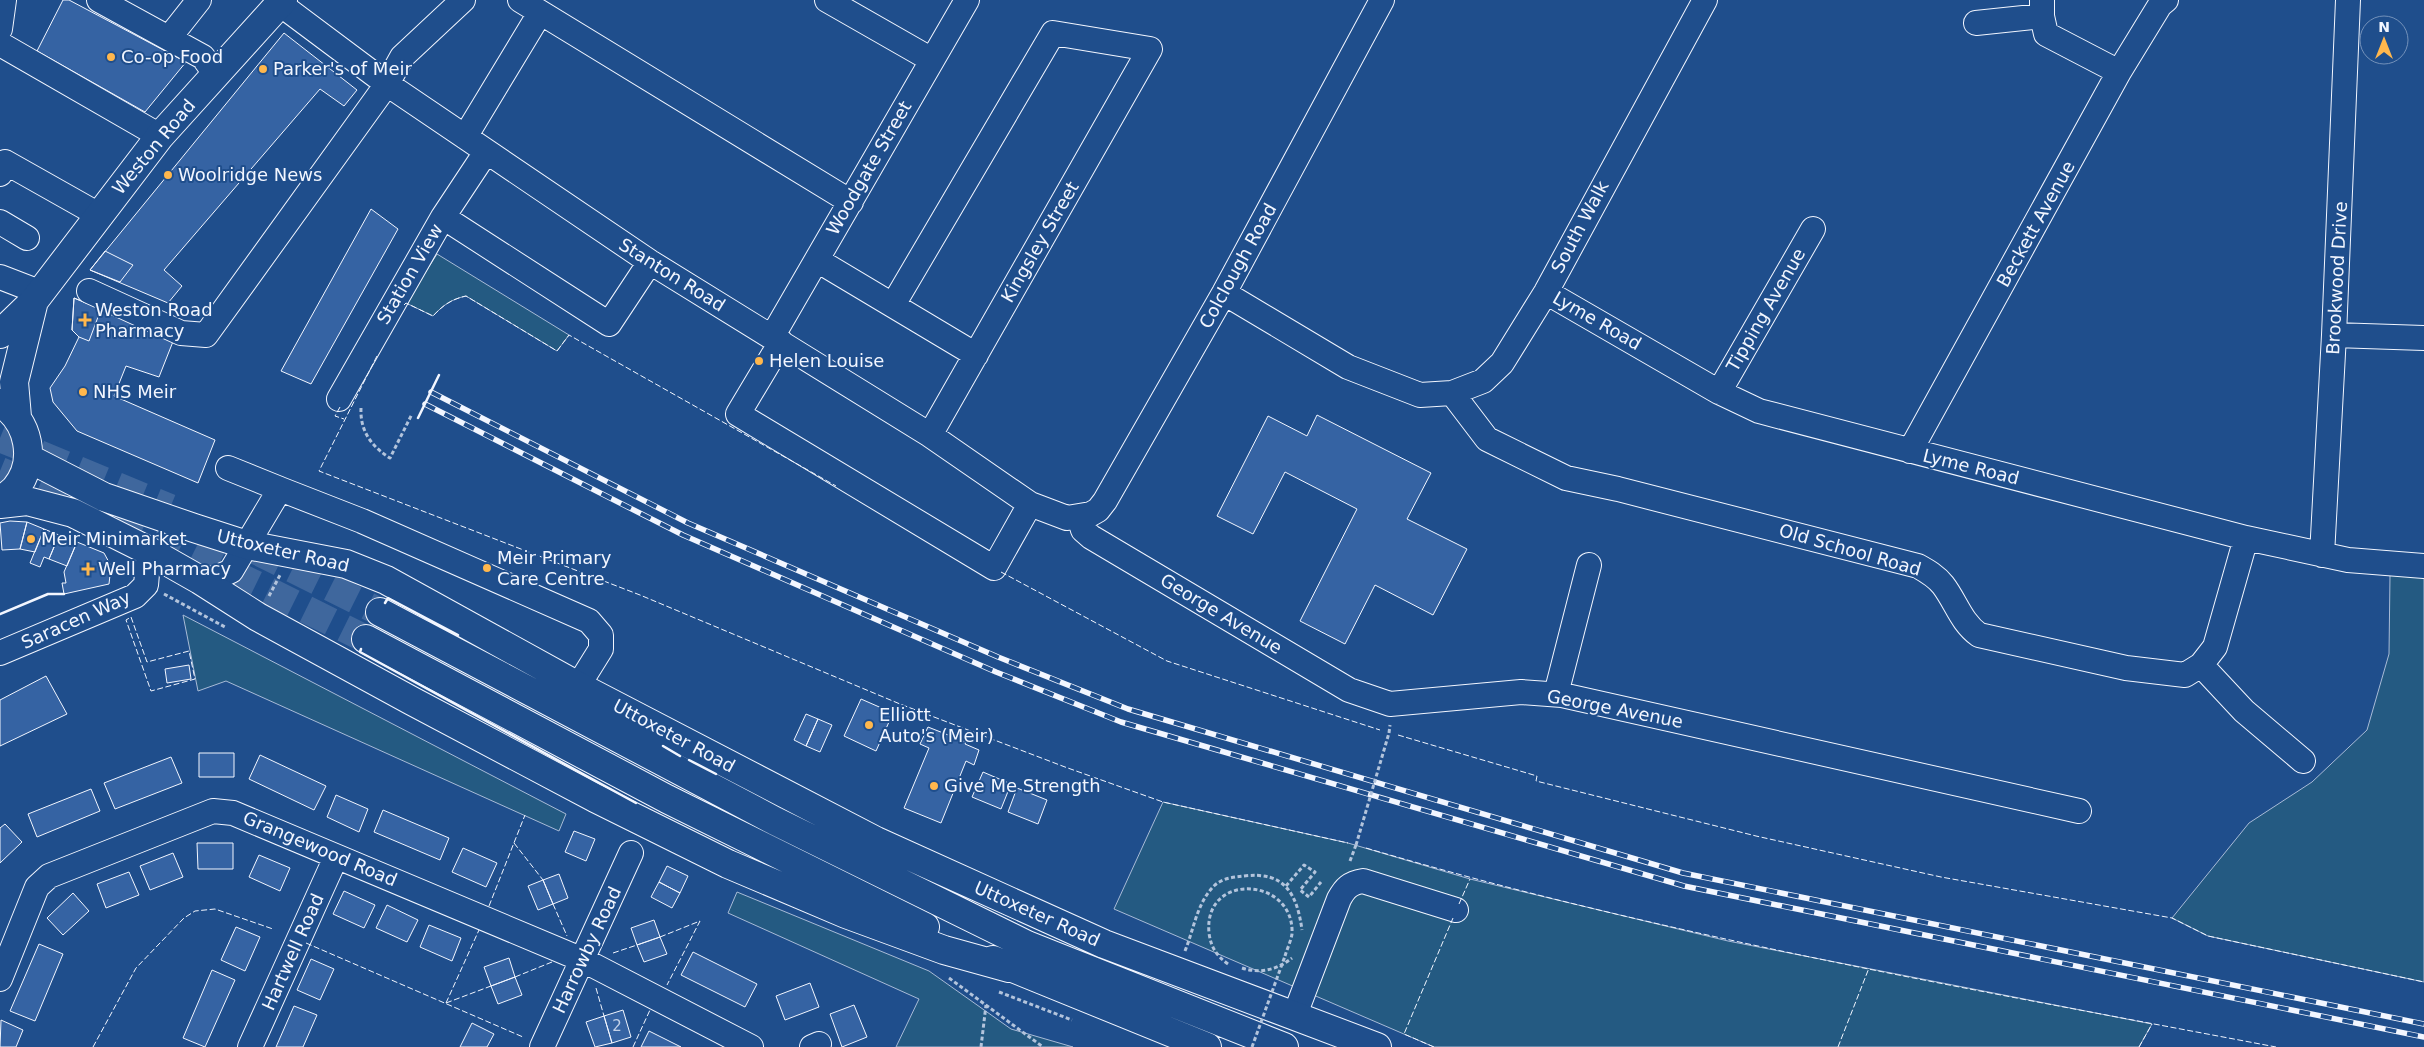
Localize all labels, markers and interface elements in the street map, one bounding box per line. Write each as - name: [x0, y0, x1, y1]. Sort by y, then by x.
- north arrow: [2359, 15, 2409, 65]
- text: N: [2378, 19, 2390, 35]
- place label: Co-op Food: [121, 46, 223, 67]
- marker: Co-op Food: [105, 51, 117, 63]
- place label: Parker's of Meir: [273, 58, 412, 79]
- marker: Parker's of Meir: [257, 63, 269, 75]
- street label: Weston Road: [108, 95, 199, 198]
- street label: Woodgate Street: [822, 97, 915, 238]
- street label: Beckett Avenue: [1992, 157, 2079, 290]
- place label: Woolridge News: [178, 164, 322, 185]
- marker: Woolridge News: [162, 169, 174, 181]
- street label: South Walk: [1547, 177, 1613, 276]
- street label: Kingsley Street: [996, 178, 1083, 306]
- street label: Colclough Road: [1195, 200, 1281, 332]
- street label: Brookwood Drive: [2322, 201, 2351, 355]
- street label: Station View: [372, 220, 447, 328]
- street label: Stanton Road: [615, 234, 729, 316]
- street label: Tipping Avenue: [1721, 244, 1809, 376]
- street label: Lyme Road: [1549, 287, 1645, 354]
- place label: Weston Road Pharmacy: [95, 299, 213, 341]
- marker: Weston Road Pharmacy: [79, 314, 91, 326]
- place label: Helen Louise: [769, 350, 884, 371]
- marker: Helen Louise: [753, 355, 765, 367]
- place label: NHS Meir: [93, 381, 177, 402]
- marker: NHS Meir: [77, 386, 89, 398]
- street label: Lyme Road: [1921, 444, 2021, 489]
- street label: Old School Road: [1777, 519, 1924, 580]
- street label: Uttoxeter Road: [215, 525, 351, 576]
- place label: Meir Minimarket: [41, 528, 187, 549]
- marker: Meir Minimarket: [25, 533, 37, 545]
- place label: Meir Primary Care Centre: [497, 547, 612, 589]
- place label: Well Pharmacy: [98, 558, 231, 579]
- marker: Meir Primary Care Centre: [481, 562, 493, 574]
- marker: Well Pharmacy: [82, 563, 94, 575]
- street label: George Avenue: [1157, 569, 1286, 658]
- street label: Saracen Way: [18, 586, 134, 653]
- street label: George Avenue: [1545, 685, 1685, 732]
- street label: Uttoxeter Road: [610, 695, 739, 777]
- place label: Elliott Auto's (Meir): [879, 704, 994, 746]
- marker: Elliott Auto's (Meir): [863, 719, 875, 731]
- place label: Give Me Strength: [944, 775, 1101, 796]
- marker: Give Me Strength: [928, 780, 940, 792]
- street label: Grangewood Road: [240, 807, 400, 891]
- street label: Uttoxeter Road: [971, 876, 1103, 951]
- street label: Harrowby Road: [548, 883, 625, 1016]
- street label: Hartwell Road: [257, 890, 328, 1013]
- house number: 2: [612, 1017, 622, 1035]

